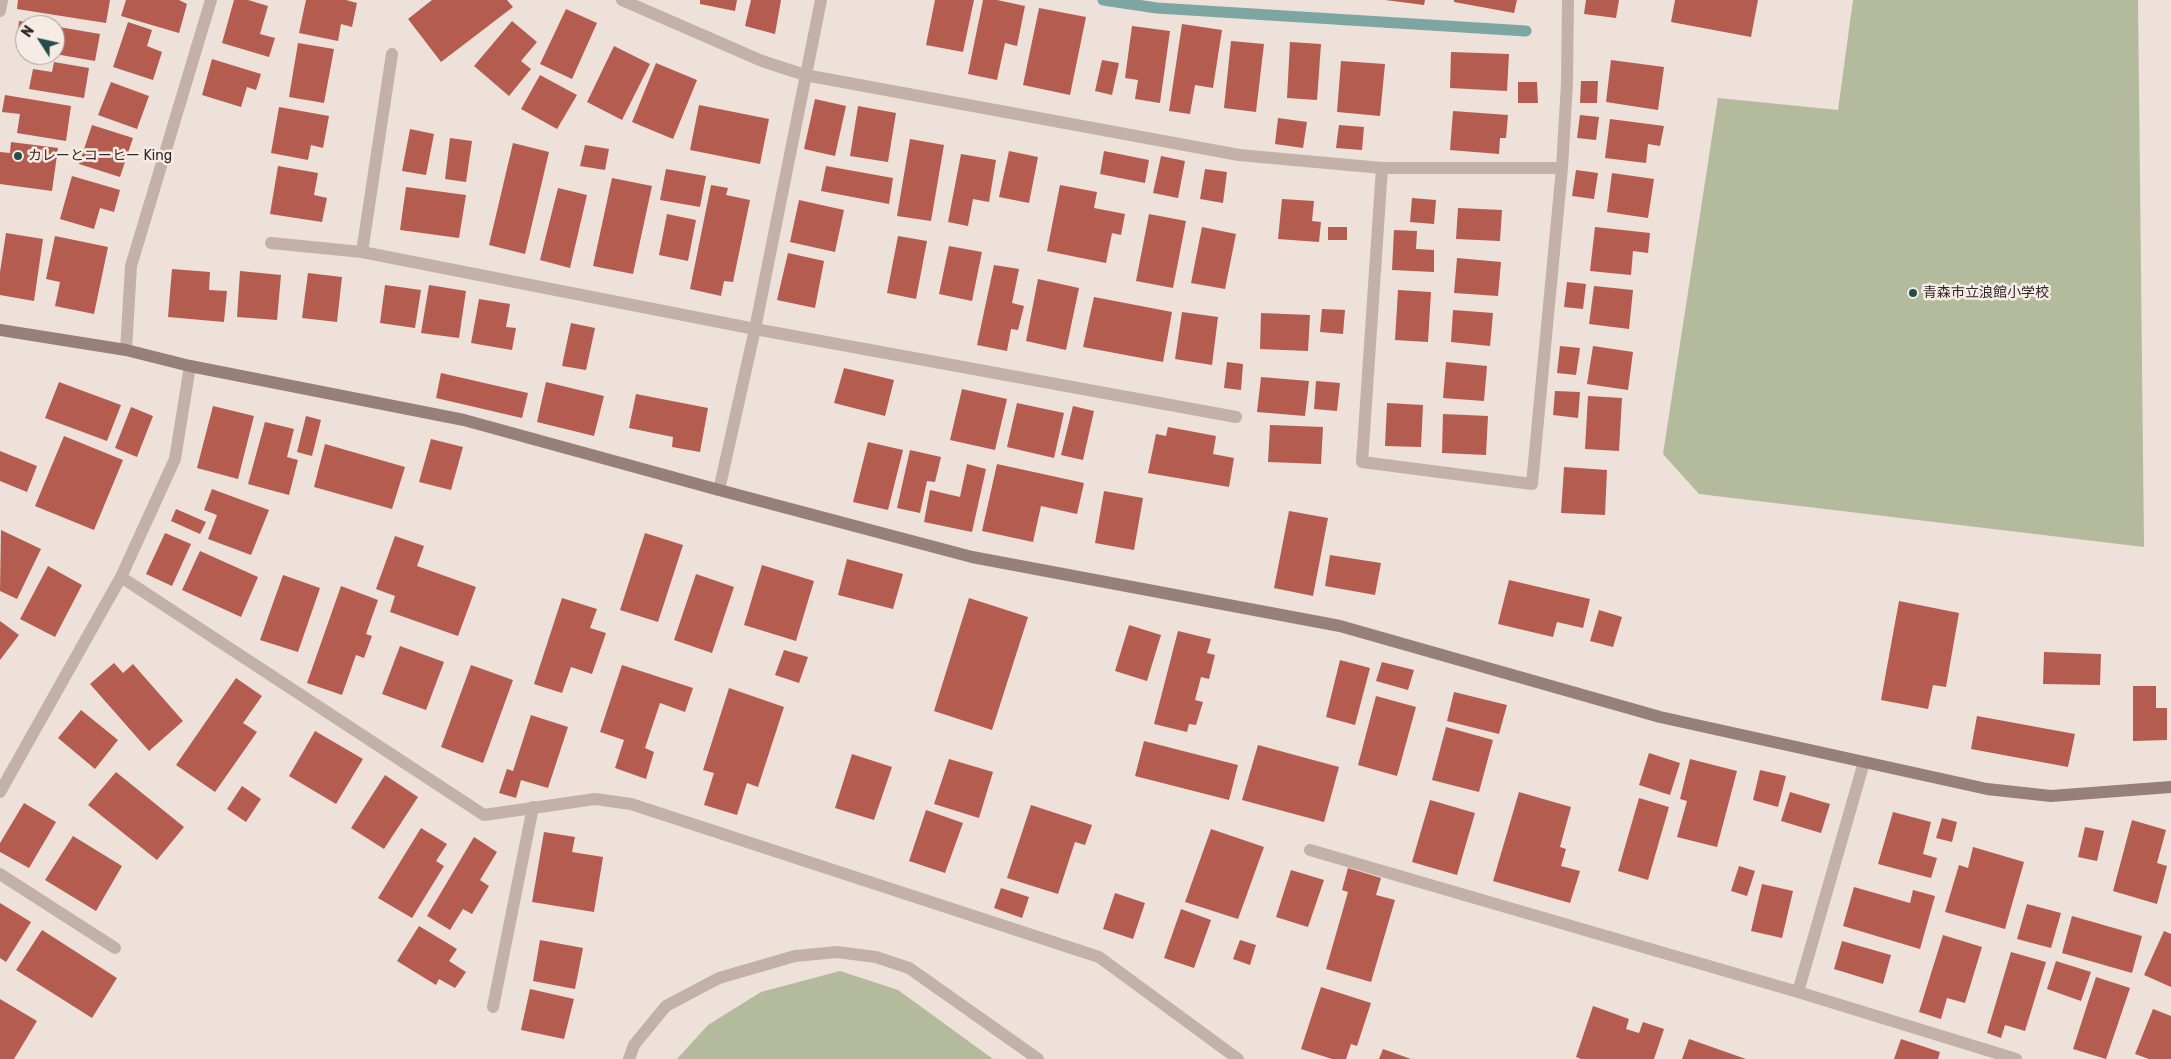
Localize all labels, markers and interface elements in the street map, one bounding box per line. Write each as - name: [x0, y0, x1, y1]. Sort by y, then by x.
- north arrow: [15, 15, 65, 65]
- text: N: [18, 23, 38, 41]
- place label: カレーとコーヒー King: [28, 148, 172, 164]
- marker: カレーとコーヒー King: [12, 150, 24, 162]
- place label: 青森市立浪館小学校: [1923, 285, 2049, 301]
- marker: 青森市立浪館小学校: [1907, 287, 1919, 299]

